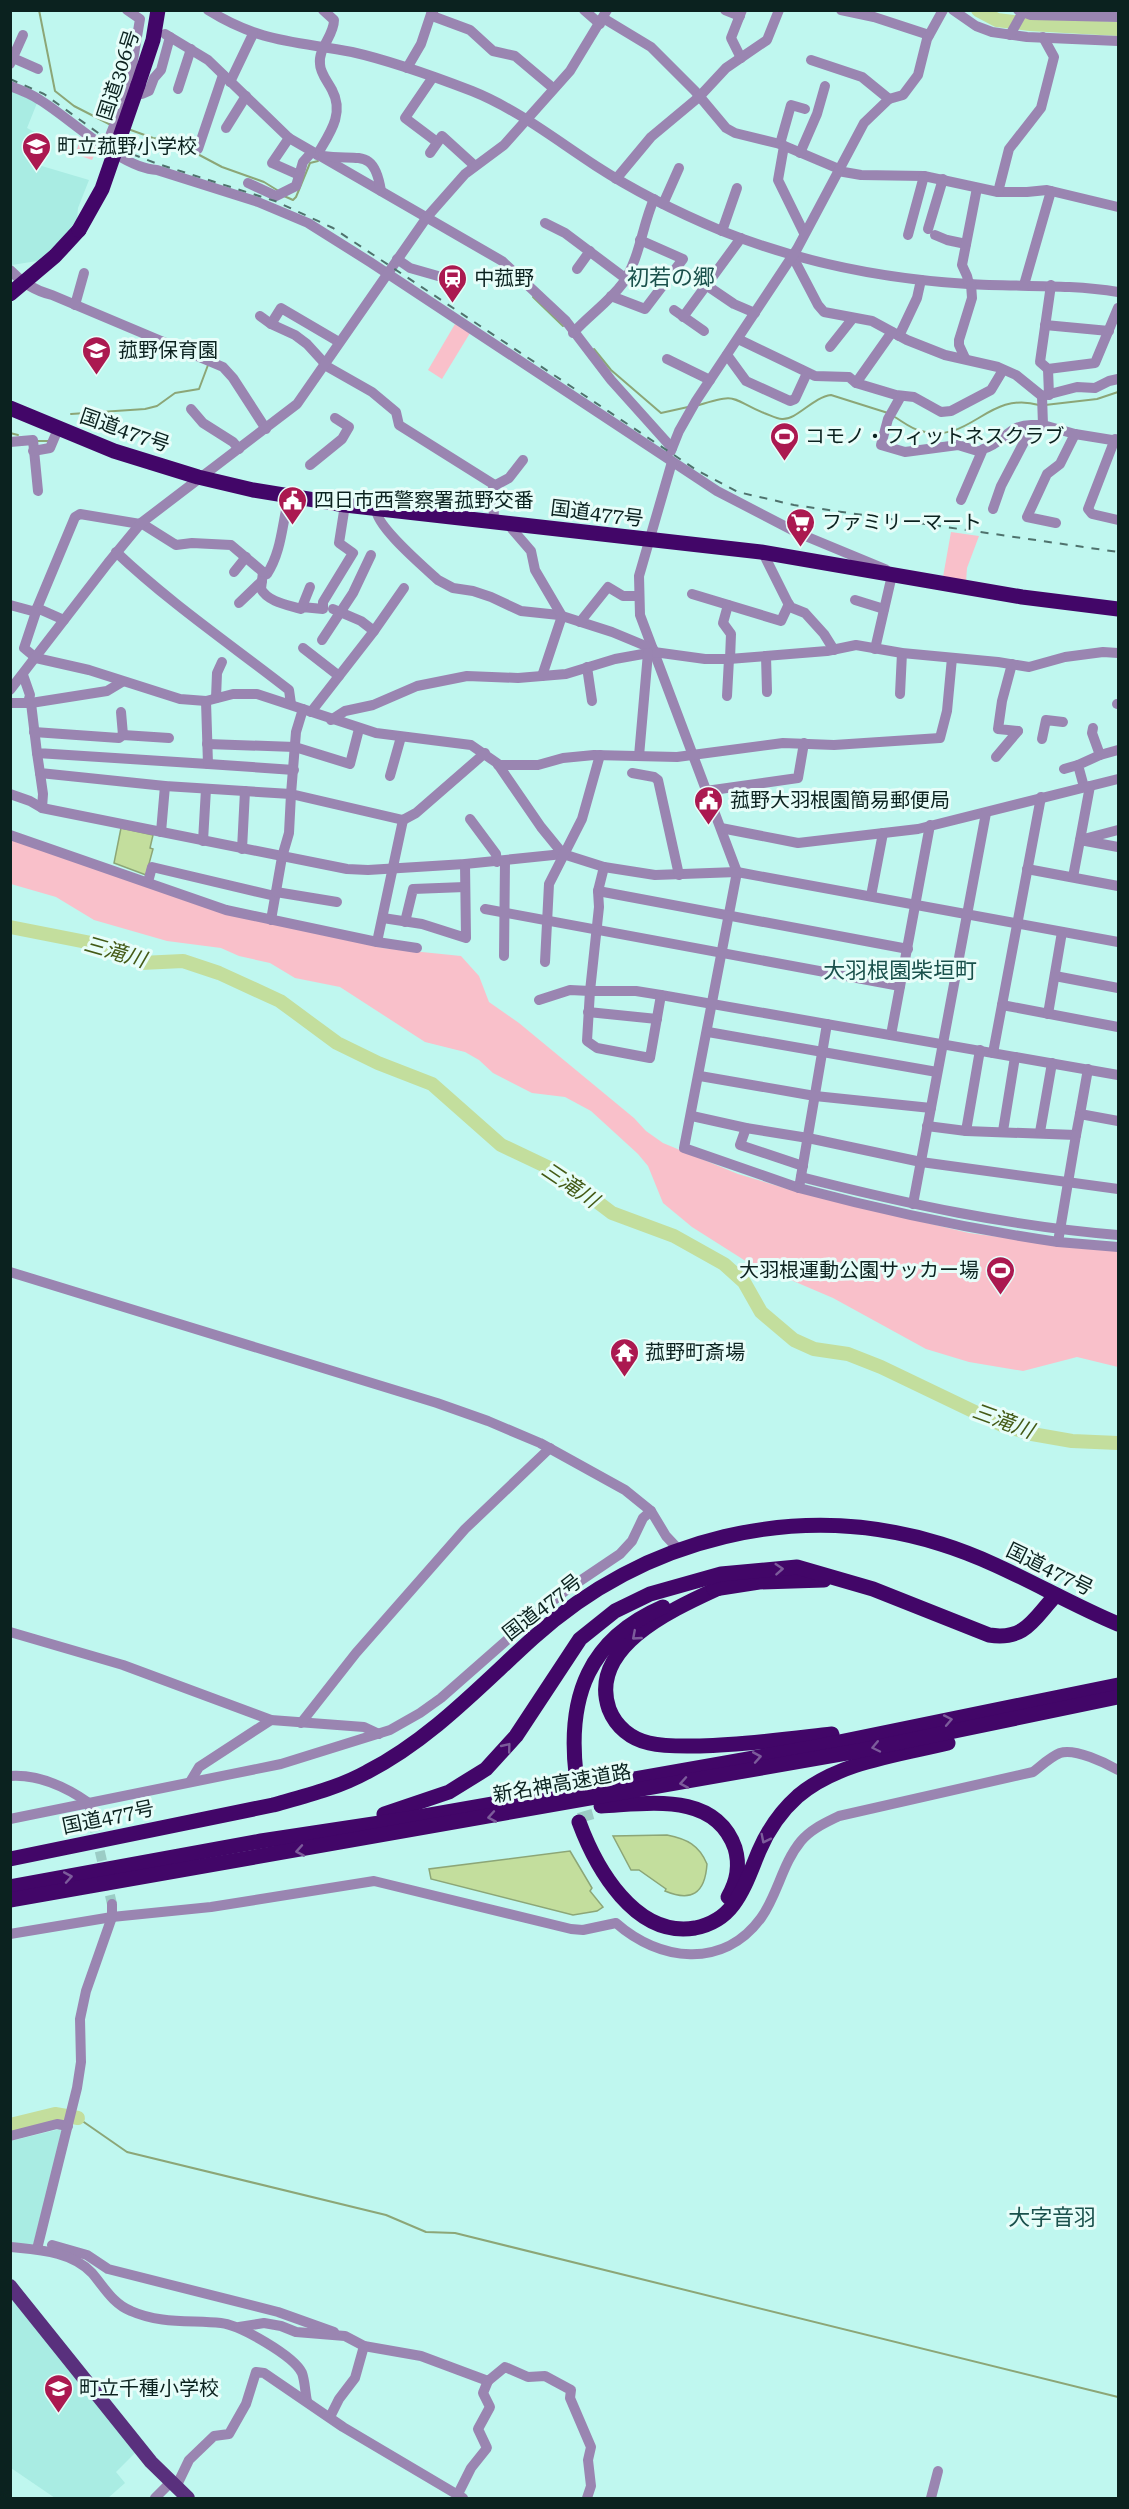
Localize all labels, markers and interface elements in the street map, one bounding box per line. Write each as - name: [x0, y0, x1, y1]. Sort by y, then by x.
- street label: 国道306号: [92, 27, 144, 123]
- school or university icon: 町立菰野小学校: [20, 130, 52, 172]
- place label: 町立菰野小学校: [57, 134, 197, 158]
- station icon: 中菰野: [437, 262, 469, 304]
- district label: 初若の郷: [627, 265, 715, 290]
- place label: 中菰野: [474, 266, 534, 290]
- school or university icon: 菰野保育園: [81, 334, 113, 376]
- place label: 菰野保育園: [118, 338, 218, 362]
- street label: 国道477号: [77, 403, 173, 457]
- sports icon: コモノ・フィットネスクラブ: [768, 420, 800, 462]
- place label: コモノ・フィットネスクラブ: [805, 424, 1065, 448]
- public building icon: 四日市西警察署菰野交番: [277, 484, 309, 526]
- place label: 四日市西警察署菰野交番: [314, 488, 534, 512]
- street label: 国道477号: [549, 495, 645, 531]
- supermarket icon: ファミリーマート: [785, 506, 817, 548]
- place label: ファミリーマート: [822, 510, 982, 534]
- public building icon: 菰野大羽根園簡易郵便局: [693, 784, 725, 826]
- place label: 菰野大羽根園簡易郵便局: [730, 788, 950, 812]
- water label: 三滝川: [81, 932, 151, 973]
- district label: 大羽根園柴垣町: [823, 958, 977, 983]
- water label: 三滝川: [537, 1157, 604, 1214]
- sports icon: 大羽根運動公園サッカー場: [984, 1254, 1016, 1296]
- place label: 大羽根運動公園サッカー場: [739, 1258, 979, 1282]
- temple icon: 菰野町斎場: [608, 1336, 640, 1378]
- place label: 菰野町斎場: [645, 1340, 745, 1364]
- water label: 三滝川: [969, 1399, 1039, 1444]
- street label: 国道477号: [1003, 1538, 1097, 1600]
- one-way arrow: [775, 1562, 784, 1575]
- street label: 国道477号: [498, 1569, 586, 1645]
- one-way arrow: [632, 1629, 643, 1640]
- one-way arrow: [943, 1714, 953, 1727]
- one-way arrow: [871, 1740, 881, 1753]
- one-way arrow: [500, 1743, 511, 1754]
- one-way arrow: [751, 1751, 761, 1764]
- street label: 新名神高速道路: [491, 1759, 633, 1807]
- one-way arrow: [679, 1776, 689, 1789]
- street label: 国道477号: [60, 1796, 156, 1838]
- one-way arrow: [487, 1810, 497, 1823]
- one-way arrow: [761, 1832, 772, 1843]
- one-way arrow: [295, 1844, 305, 1856]
- one-way arrow: [63, 1871, 73, 1884]
- district label: 大字音羽: [1008, 2205, 1096, 2230]
- school or university icon: 町立千種小学校: [42, 2372, 74, 2414]
- place label: 町立千種小学校: [79, 2376, 219, 2400]

